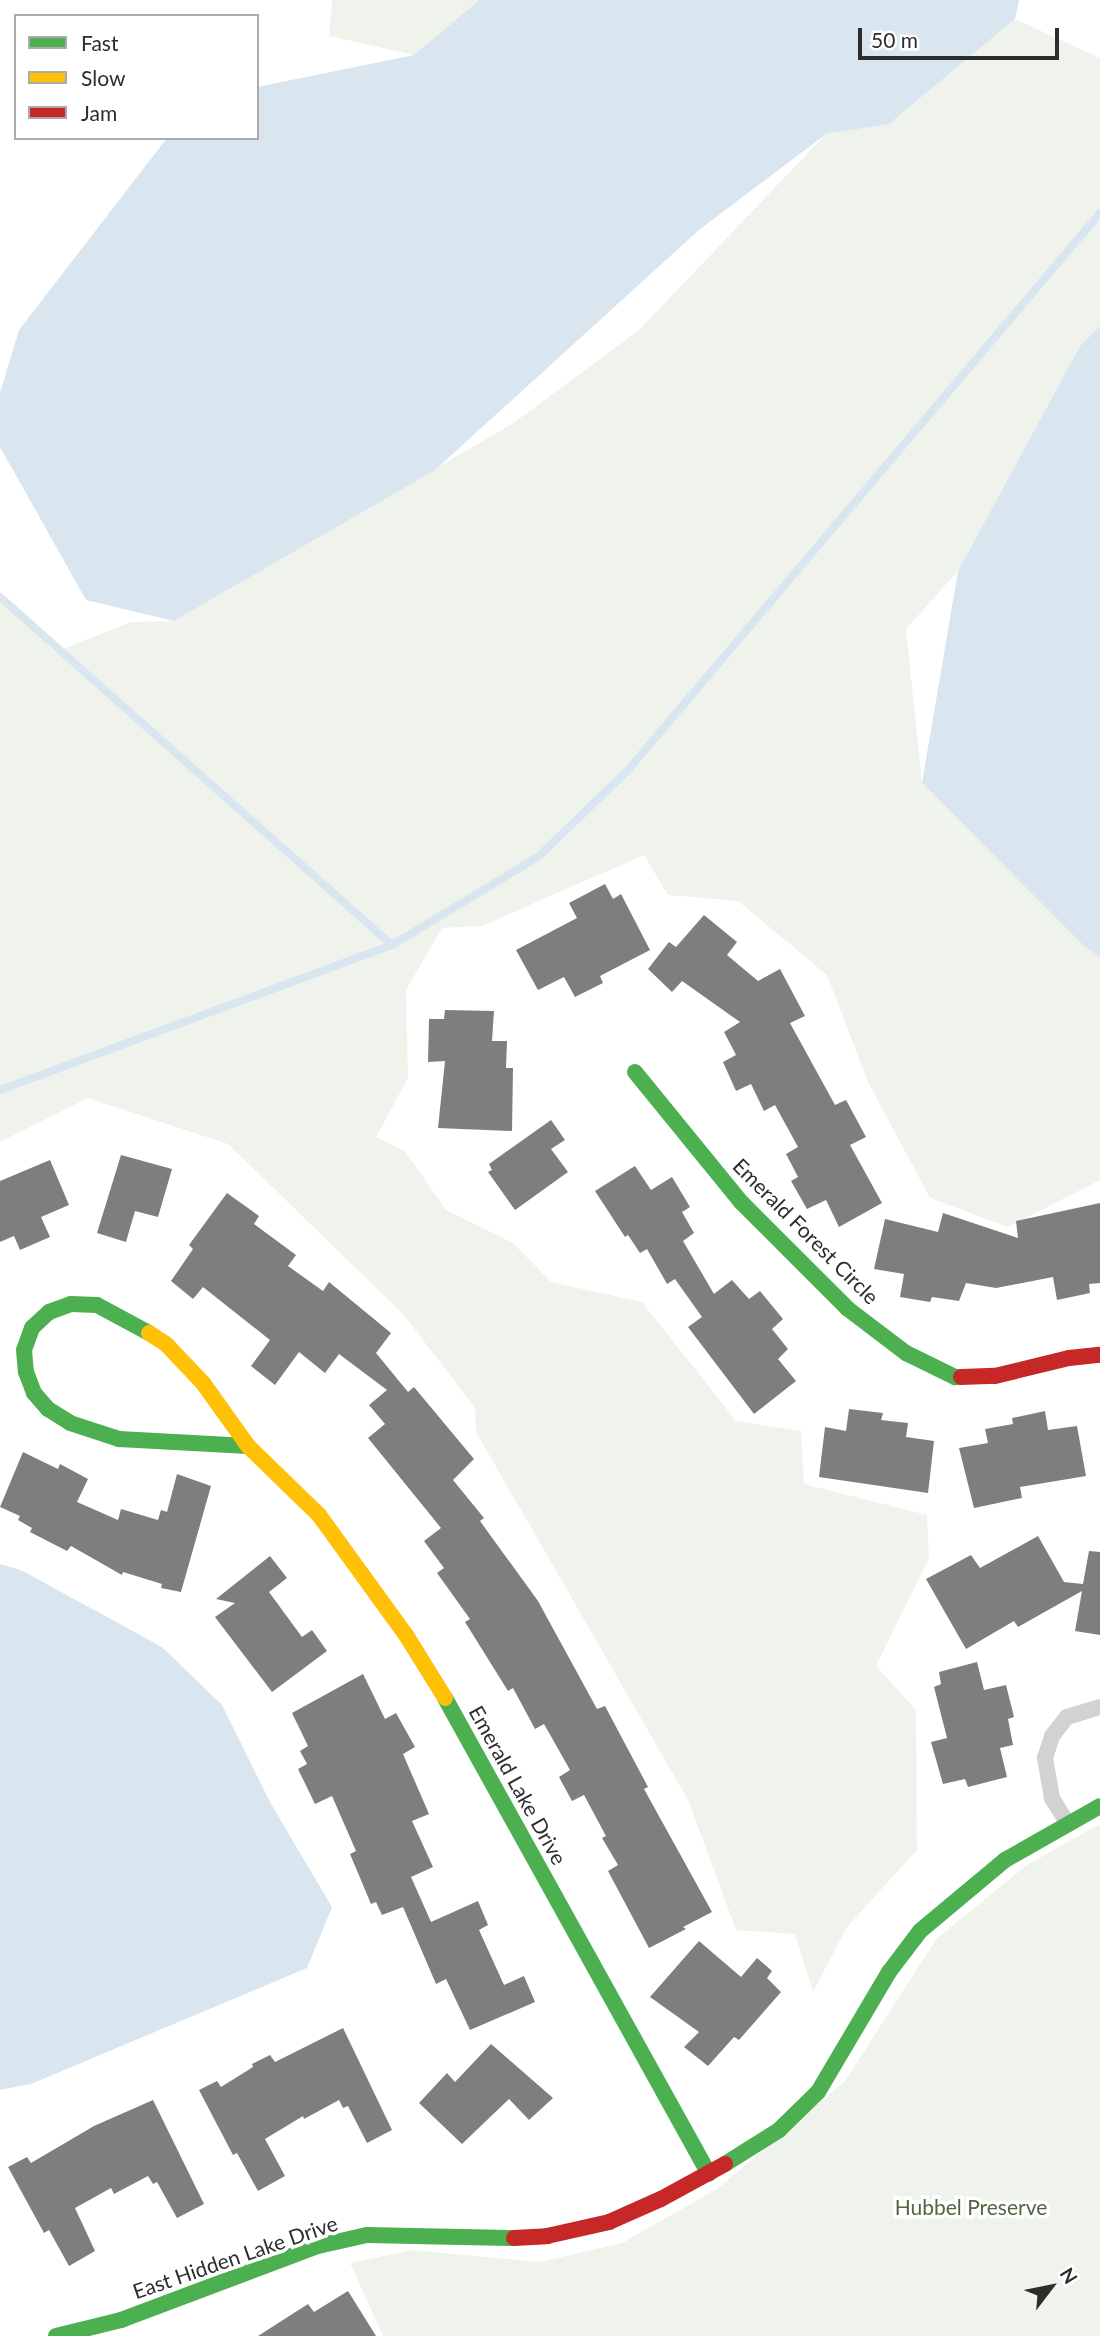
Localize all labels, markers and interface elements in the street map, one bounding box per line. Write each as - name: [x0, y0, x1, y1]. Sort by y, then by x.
- legend: [14, 14, 259, 140]
- scale bar: [862, 14, 1063, 58]
- text: 50 m: [871, 27, 918, 52]
- text: Fast: [81, 30, 118, 55]
- text: Slow: [81, 65, 125, 90]
- text: Jam: [81, 100, 117, 125]
- street label: Emerald Forest Circle: [728, 1153, 884, 1309]
- street label: Emerald Lake Drive: [464, 1701, 572, 1869]
- park label: Hubbel Preserve: [895, 2194, 1047, 2220]
- street label: East Hidden Lake Drive: [129, 2210, 341, 2304]
- north arrow: [1016, 2252, 1086, 2322]
- text: N: [1056, 2263, 1083, 2288]

